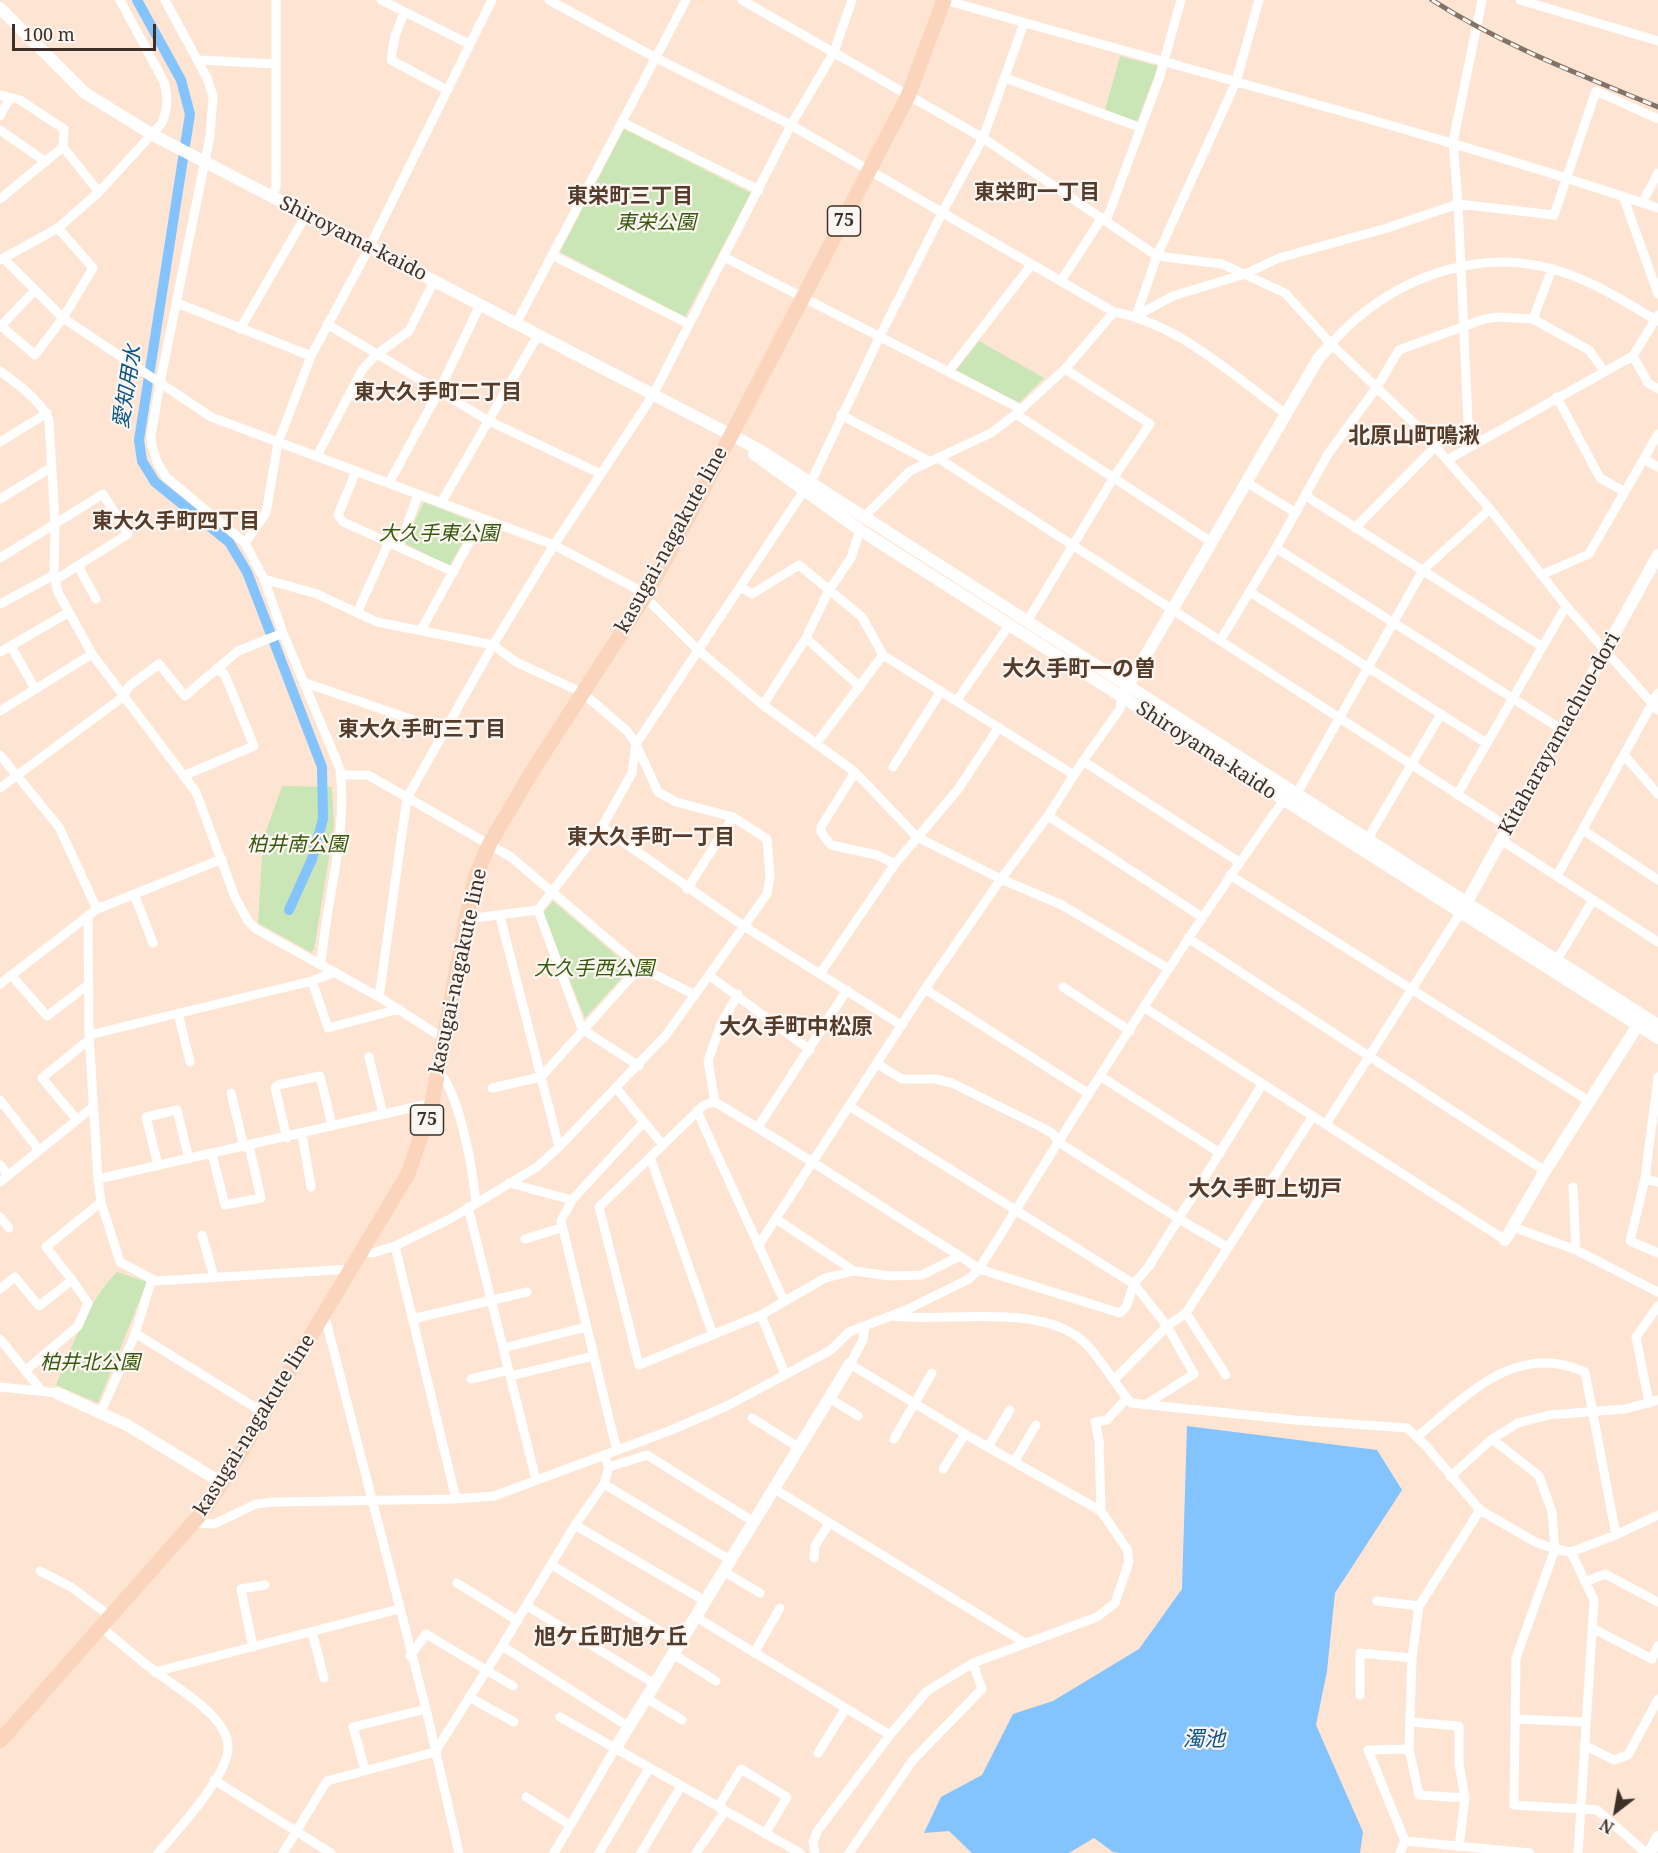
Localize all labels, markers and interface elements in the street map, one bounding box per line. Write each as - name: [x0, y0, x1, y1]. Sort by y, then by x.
- scale bar: [15, 12, 159, 50]
- text: 100 m: [23, 22, 75, 46]
- district label: 東栄町一丁目: [974, 180, 1100, 206]
- district label: 東栄町三丁目: [567, 184, 693, 210]
- street label: Shiroyama-kaido: [275, 191, 431, 287]
- road number: 75: [828, 206, 860, 236]
- park label: 東栄公園: [616, 211, 696, 235]
- water label: 愛知用水: [109, 344, 147, 430]
- district label: 東大久手町二丁目: [354, 380, 522, 406]
- district label: 北原山町鳴湫: [1348, 424, 1480, 450]
- street label: kasugai-nagakute line: [611, 443, 733, 637]
- district label: 東大久手町四丁目: [92, 509, 260, 535]
- park label: 大久手東公園: [379, 522, 499, 546]
- street label: Kitaharayamachuo-dori: [1494, 629, 1626, 839]
- district label: 大久手町一の曽: [1002, 657, 1156, 683]
- street label: Shiroyama-kaido: [1131, 697, 1281, 805]
- district label: 東大久手町三丁目: [338, 717, 506, 743]
- district label: 東大久手町一丁目: [567, 825, 735, 851]
- park label: 柏井南公園: [247, 833, 347, 857]
- street label: kasugai-nagakute line: [426, 866, 492, 1076]
- park label: 大久手西公園: [534, 957, 654, 981]
- district label: 大久手町中松原: [719, 1015, 873, 1041]
- road number: 75: [410, 1105, 444, 1135]
- district label: 大久手町上切戸: [1188, 1177, 1342, 1203]
- street label: kasugai-nagakute line: [189, 1330, 321, 1520]
- park label: 柏井北公園: [40, 1351, 140, 1375]
- district label: 旭ケ丘町旭ケ丘: [534, 1625, 688, 1651]
- water label: 濁池: [1183, 1727, 1225, 1753]
- north arrow: [1586, 1781, 1646, 1841]
- text: N: [1596, 1814, 1618, 1839]

